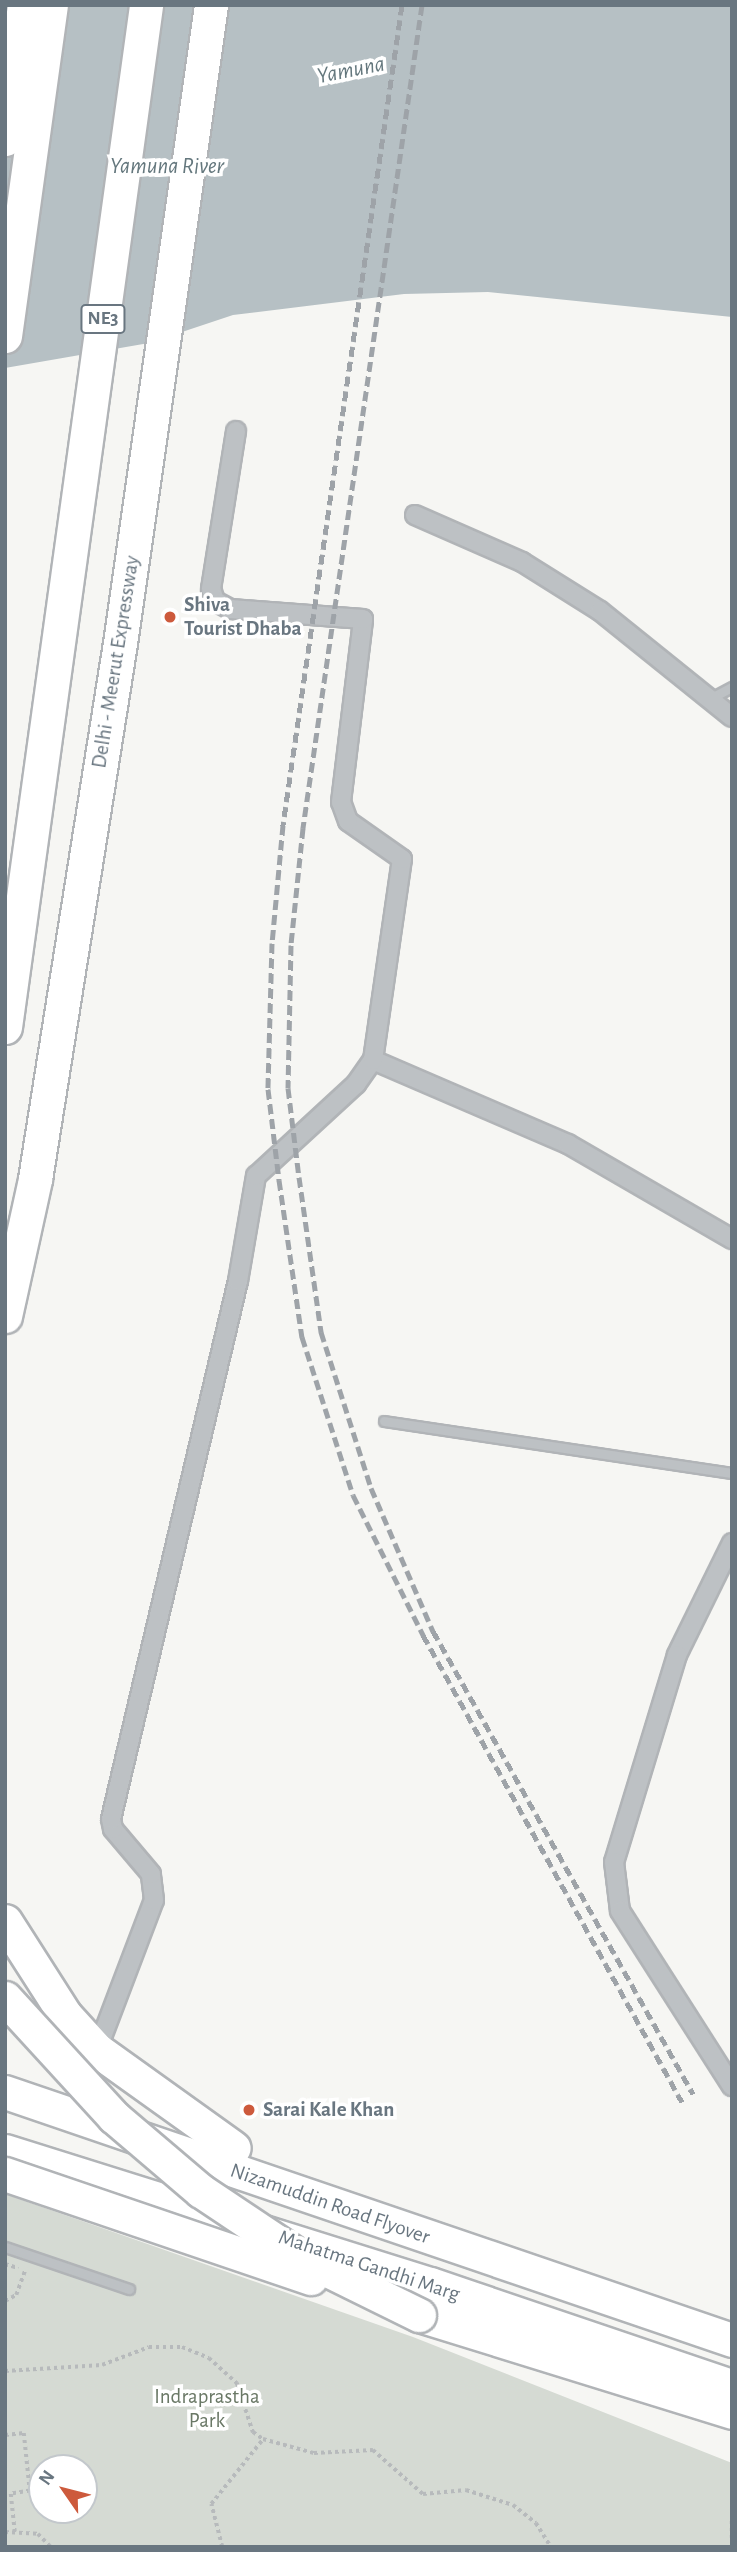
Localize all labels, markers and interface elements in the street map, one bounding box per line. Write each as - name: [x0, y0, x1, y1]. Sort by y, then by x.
- water label: Yamuna: [315, 51, 387, 91]
- water label: Yamuna River: [110, 153, 224, 181]
- road number: NE3: [80, 304, 126, 334]
- street label: Delhi - Meerut Expressway: [87, 554, 145, 770]
- place label: Shiva Tourist Dhaba: [184, 592, 302, 642]
- marker: Shiva Tourist Dhaba: [162, 609, 178, 625]
- place label: Sarai Kale Khan: [263, 2097, 394, 2123]
- marker: Sarai Kale Khan: [241, 2102, 257, 2118]
- street label: Nizamuddin Road Flyover: [227, 2158, 433, 2250]
- street label: Mahatma Gandhi Marg: [275, 2225, 463, 2307]
- park label: Indraprastha Park: [154, 2384, 260, 2434]
- north arrow: [28, 2454, 98, 2524]
- text: N: [35, 2467, 59, 2489]

